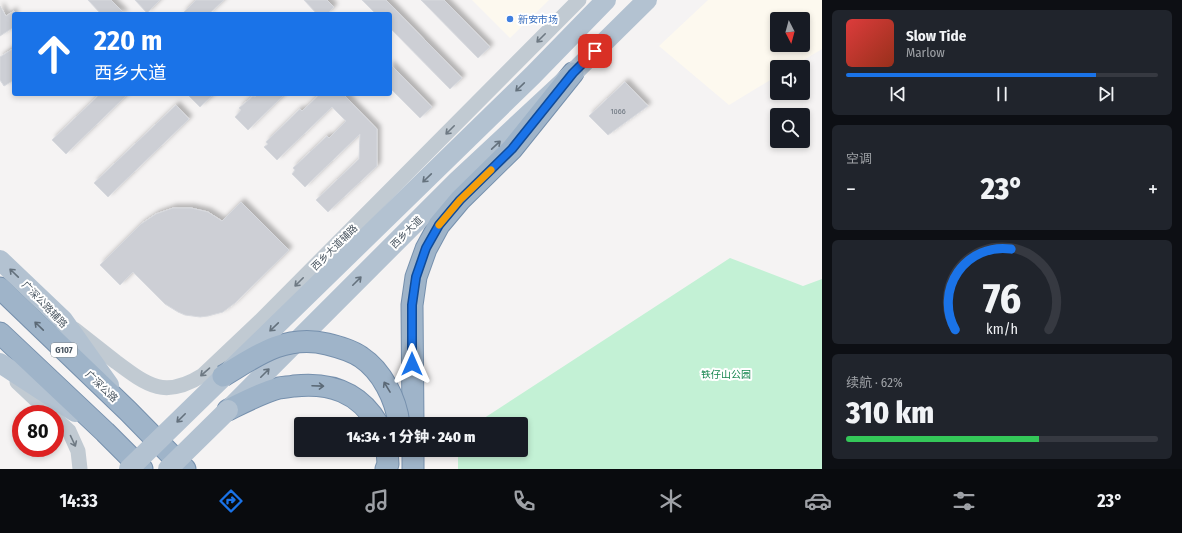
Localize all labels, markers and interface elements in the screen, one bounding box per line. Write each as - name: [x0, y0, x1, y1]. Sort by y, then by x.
- north arrow: [770, 12, 810, 52]
- map controls: [770, 12, 810, 148]
- marker: 新安市场: [505, 14, 515, 24]
- place label: 新安市场: [518, 14, 558, 26]
- text: 220 m: [94, 24, 162, 57]
- text: Slow Tide: [906, 27, 966, 45]
- icon: ahead: [28, 28, 80, 80]
- one-way arrow: [536, 33, 546, 43]
- pin: [578, 34, 612, 68]
- icon: arrive: [584, 40, 606, 62]
- text: Marlow: [906, 45, 945, 60]
- button: sound: [770, 60, 810, 100]
- text: 西乡大道: [94, 62, 166, 84]
- one-way arrow: [515, 83, 525, 92]
- icon: previous: [887, 83, 909, 105]
- icon: pause: [991, 83, 1013, 105]
- icon: next: [1095, 83, 1117, 105]
- house number: 1066: [610, 107, 626, 116]
- button: search: [770, 108, 810, 148]
- one-way arrow: [445, 125, 455, 135]
- one-way arrow: [491, 140, 501, 149]
- text: 空调: [846, 151, 872, 166]
- text: 23°: [981, 171, 1023, 207]
- one-way arrow: [422, 173, 432, 183]
- text: −: [846, 176, 856, 203]
- text: +: [1148, 176, 1158, 203]
- street label: 西乡大道: [388, 214, 425, 251]
- street label: 西乡大道辅路: [309, 222, 360, 273]
- one-way arrow: [9, 268, 19, 278]
- text: 76: [983, 274, 1021, 324]
- one-way arrow: [352, 276, 362, 286]
- one-way arrow: [294, 277, 304, 287]
- street label: 广深公路辅路: [19, 279, 69, 330]
- text: km/h: [986, 320, 1018, 337]
- one-way arrow: [34, 321, 44, 331]
- one-way arrow: [268, 323, 279, 332]
- road number: G107: [51, 343, 77, 357]
- position arrow: [391, 343, 433, 385]
- one-way arrow: [200, 368, 211, 377]
- one-way arrow: [260, 368, 270, 378]
- street label: 广深公路: [83, 369, 120, 405]
- park label: 铁仔山公园: [701, 369, 751, 381]
- text: 续航 · 62%: [846, 375, 903, 390]
- one-way arrow: [311, 382, 324, 389]
- one-way arrow: [383, 382, 391, 393]
- text: 310 km: [846, 395, 934, 431]
- speed limit sign: 80: [12, 405, 64, 457]
- one-way arrow: [176, 413, 186, 423]
- text: 14:34 · 1 分钟 · 240 m: [347, 428, 475, 446]
- one-way arrow: [70, 434, 77, 446]
- icon: directions: [217, 487, 245, 515]
- icon: music: [363, 487, 391, 515]
- icon: phone: [510, 487, 538, 515]
- icon: climate: [657, 487, 685, 515]
- icon: car: [804, 487, 832, 515]
- icon: filters: [950, 487, 978, 515]
- text: 14:33: [59, 490, 98, 512]
- text: 23°: [1097, 490, 1123, 512]

